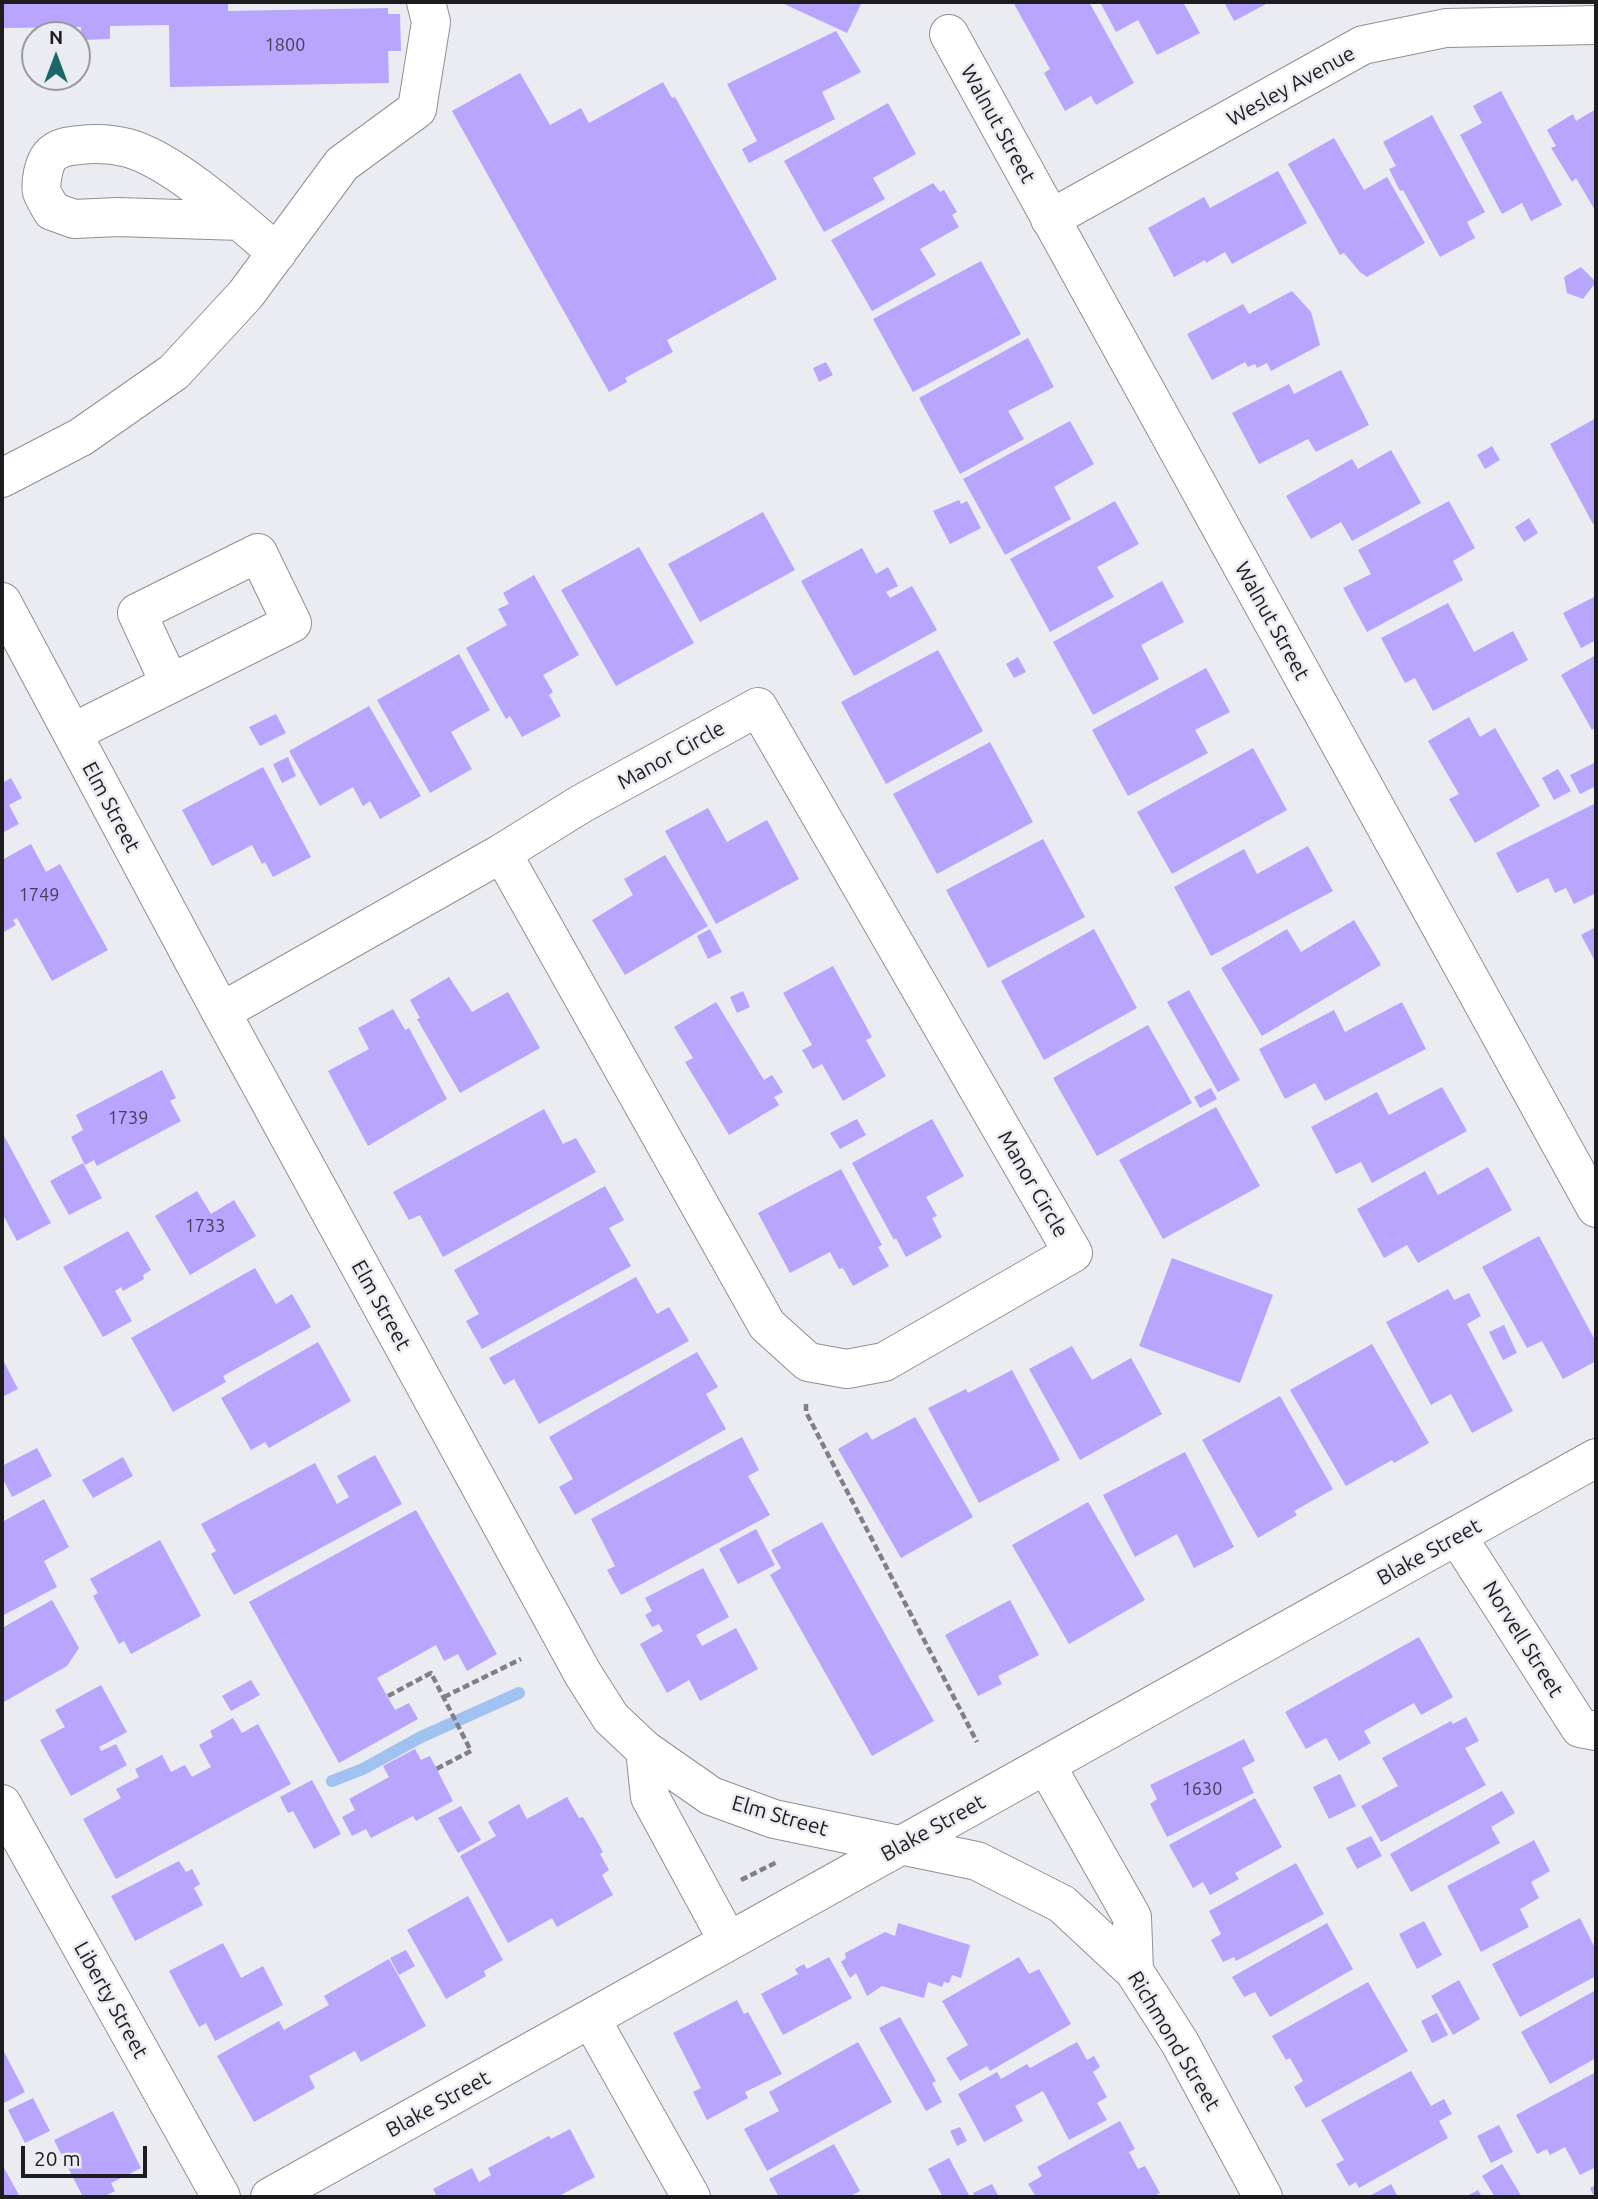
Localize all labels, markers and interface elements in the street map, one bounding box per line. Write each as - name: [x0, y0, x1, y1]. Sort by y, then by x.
- north arrow: [21, 21, 91, 91]
- text: N: [49, 26, 63, 48]
- house number: 1800: [265, 34, 305, 56]
- street label: Wesley Avenue: [1223, 40, 1359, 132]
- street label: Walnut Street: [955, 61, 1041, 187]
- street label: Walnut Street: [1229, 558, 1315, 684]
- street label: Manor Circle: [613, 715, 729, 795]
- street label: Elm Street: [77, 757, 145, 857]
- house number: 1749: [19, 884, 59, 906]
- house number: 1739: [108, 1107, 148, 1129]
- street label: Manor Circle: [992, 1126, 1074, 1242]
- house number: 1733: [185, 1215, 225, 1237]
- street label: Elm Street: [346, 1256, 416, 1354]
- street label: Blake Street: [1373, 1513, 1485, 1591]
- street label: Norvell Street: [1477, 1576, 1569, 1702]
- house number: 1630: [1182, 1778, 1222, 1800]
- street label: Blake Street: [877, 1789, 989, 1867]
- street label: Elm Street: [729, 1790, 831, 1842]
- street label: Liberty Street: [69, 1937, 153, 2063]
- street label: Richmond Street: [1122, 1967, 1226, 2115]
- street label: Blake Street: [382, 2065, 494, 2143]
- scale bar: [24, 2132, 150, 2176]
- text: 20 m: [34, 2146, 81, 2170]

